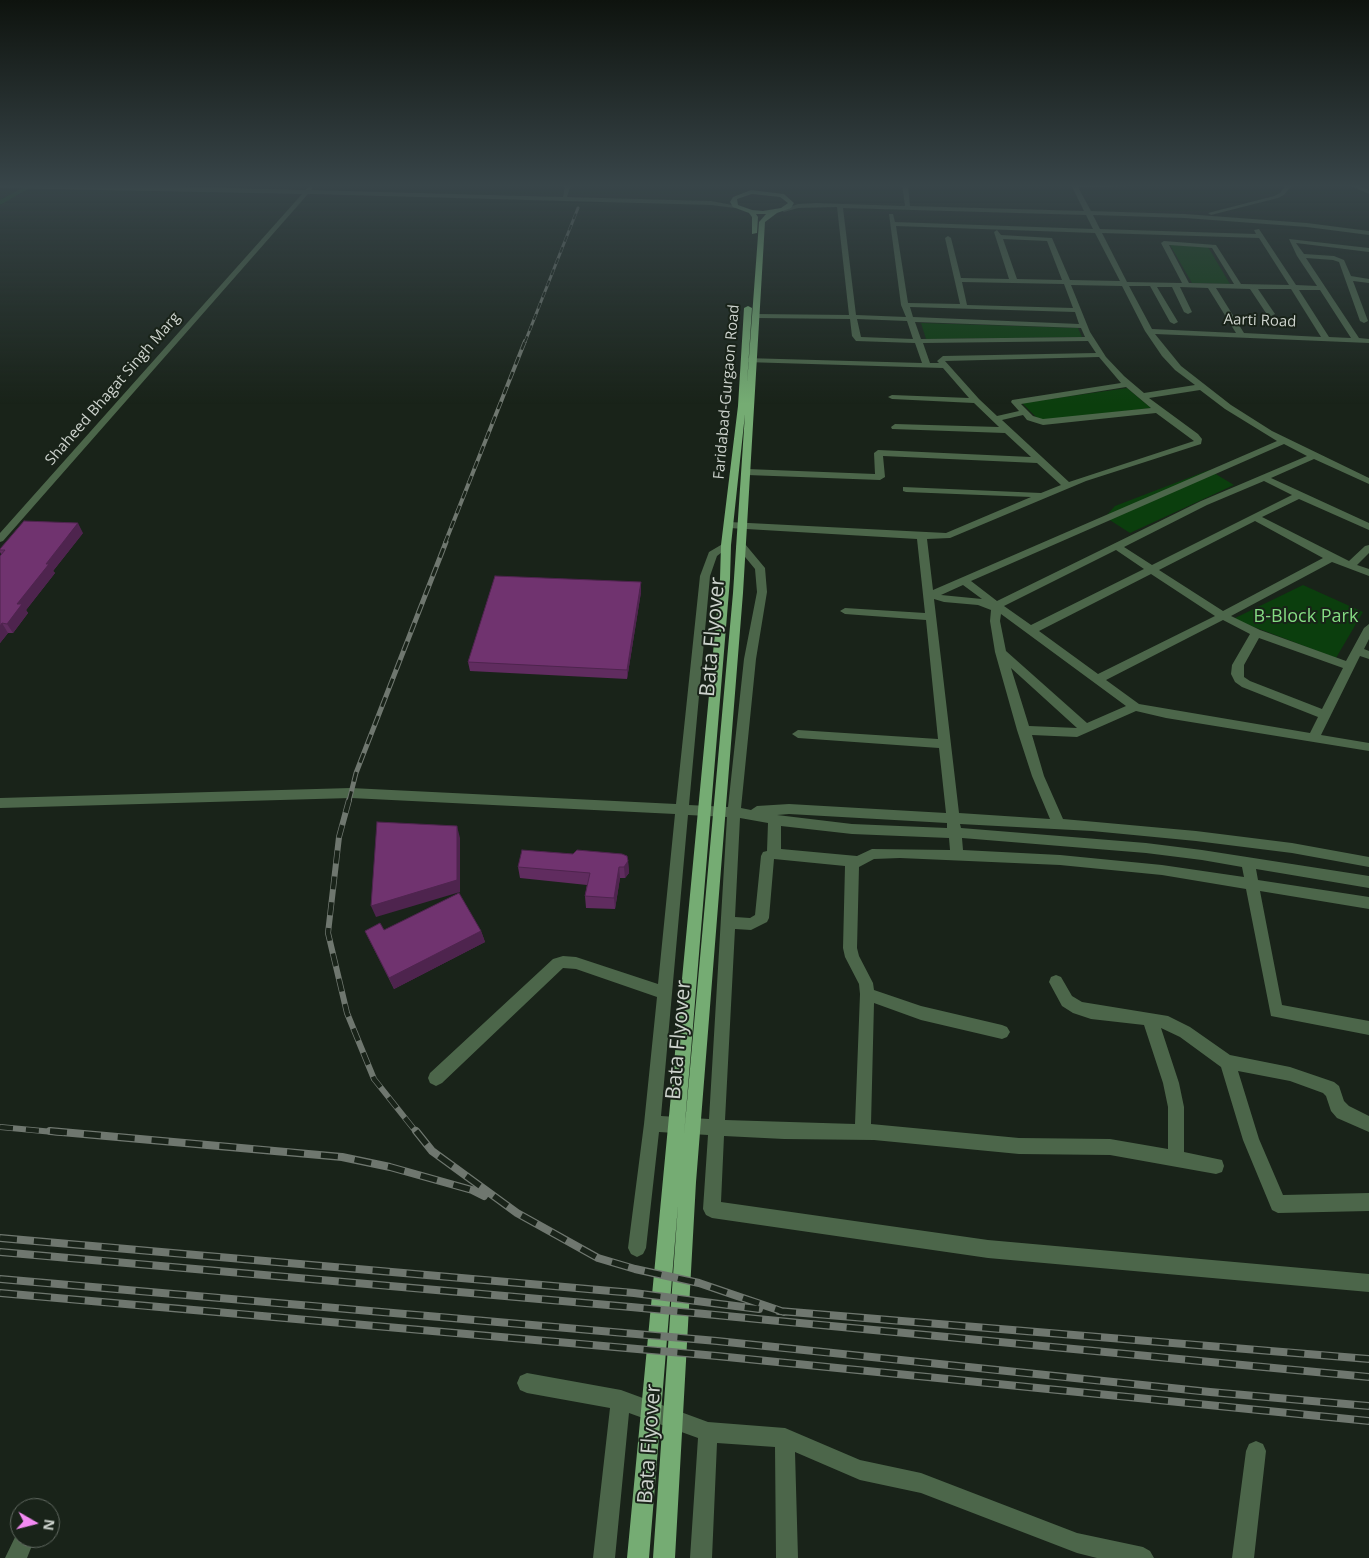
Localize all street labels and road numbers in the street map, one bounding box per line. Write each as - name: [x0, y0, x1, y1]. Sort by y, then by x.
- street label: Faridabad-Gurgaon Road: [710, 304, 744, 480]
- street label: Shaheed Bhagat Singh Marg: [42, 309, 184, 469]
- street label: Aarti Road: [1223, 311, 1297, 331]
- street label: Bata Flyover: [695, 576, 731, 698]
- street label: Bata Flyover: [661, 979, 697, 1101]
- street label: Bata Flyover: [633, 1383, 667, 1505]

